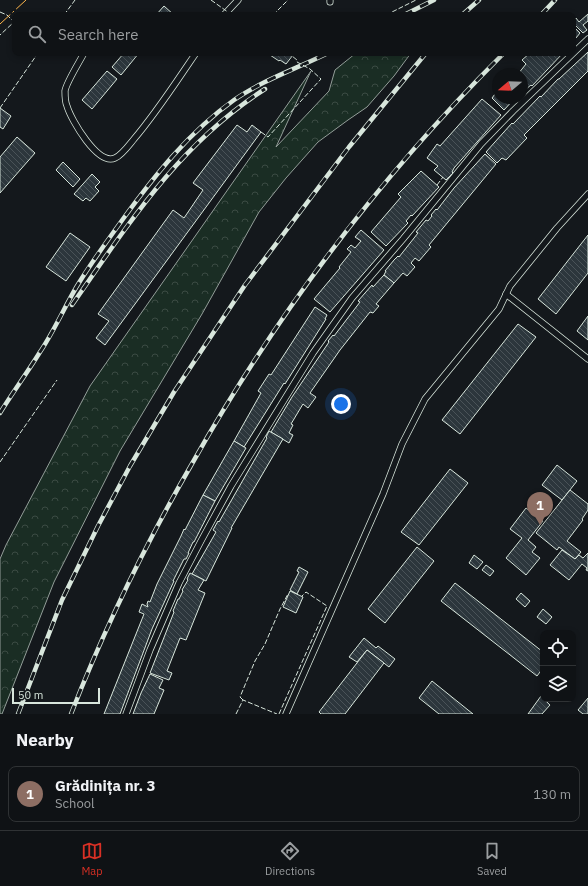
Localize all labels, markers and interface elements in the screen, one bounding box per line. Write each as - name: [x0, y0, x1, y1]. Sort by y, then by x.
- search box: [12, 12, 576, 56]
- icon: search: [26, 23, 48, 45]
- text: Search here: [58, 25, 138, 44]
- north arrow: [492, 68, 528, 104]
- your location: [331, 394, 351, 414]
- pin: 1: [527, 492, 553, 525]
- map controls: [540, 630, 576, 702]
- button: locate: [540, 630, 576, 666]
- button: layers: [540, 666, 576, 702]
- scale bar: [12, 686, 100, 705]
- text: 50 m: [18, 688, 43, 702]
- text: Nearby: [16, 729, 74, 751]
- text: Grădinița nr. 3: [55, 776, 156, 795]
- text: 1: [26, 786, 34, 803]
- text: 130 m: [533, 786, 571, 803]
- text: School: [55, 795, 95, 812]
- tab: Map: [81, 840, 103, 878]
- tab: Directions: [265, 840, 315, 878]
- tab: Saved: [477, 840, 507, 878]

